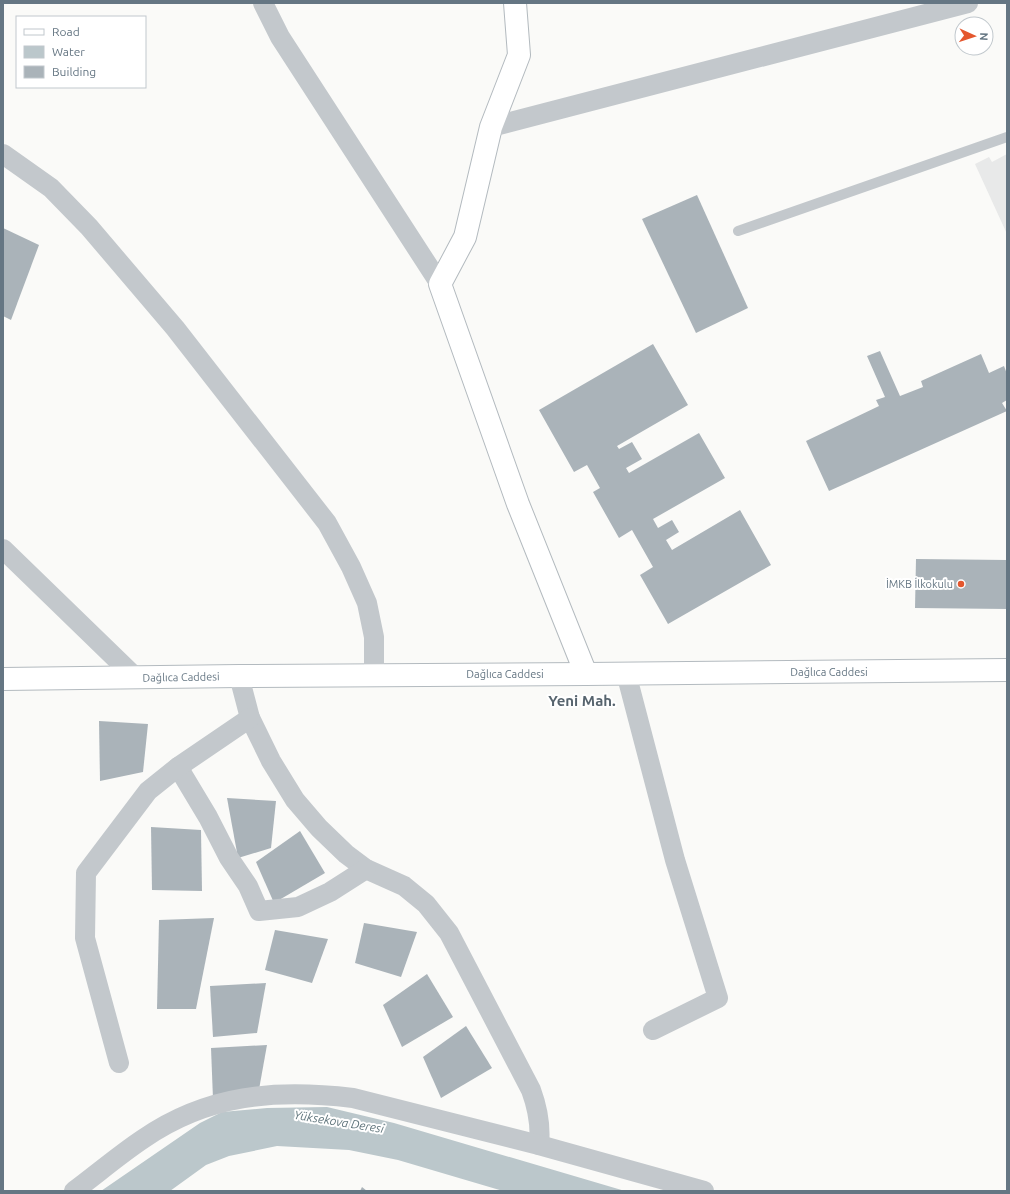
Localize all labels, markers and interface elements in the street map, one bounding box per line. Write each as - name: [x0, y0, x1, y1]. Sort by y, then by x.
- legend: [16, 16, 146, 88]
- north arrow: [954, 16, 994, 56]
- text: Road: [52, 25, 80, 38]
- text: N: [978, 32, 990, 41]
- text: Water: [52, 45, 85, 58]
- text: Building: [52, 65, 96, 78]
- place label: İMKB İlkokulu: [886, 578, 953, 590]
- marker: İMKB İlkokulu: [956, 579, 966, 589]
- street label: Dağlıca Caddesi: [790, 666, 868, 678]
- street label: Dağlıca Caddesi: [466, 668, 544, 680]
- street label: Dağlıca Caddesi: [142, 670, 220, 684]
- district label: Yeni Mah.: [548, 692, 616, 709]
- water label: Yüksekova Deresi: [293, 1108, 386, 1135]

